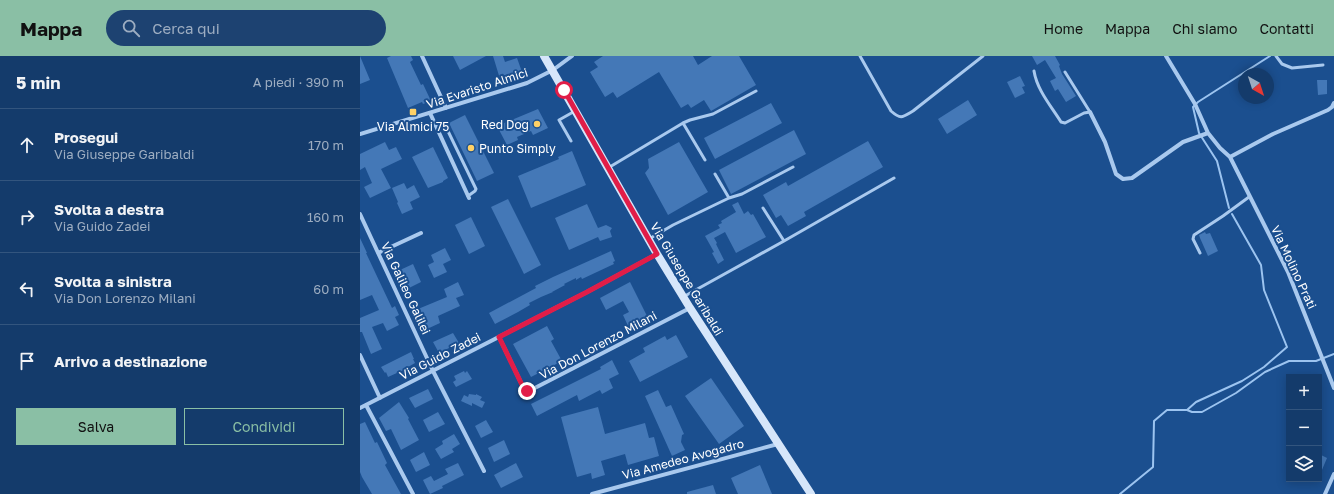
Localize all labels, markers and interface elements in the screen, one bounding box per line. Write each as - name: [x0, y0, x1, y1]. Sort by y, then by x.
- search box: [106, 10, 386, 46]
- text: Mappa: [20, 17, 82, 40]
- icon: search: [120, 17, 142, 39]
- text: Cerca qui: [152, 19, 220, 37]
- text: Home: [1044, 20, 1083, 37]
- text: Mappa: [1105, 20, 1150, 37]
- text: Chi siamo: [1172, 20, 1237, 37]
- text: Contatti: [1259, 20, 1314, 37]
- street label: Via Evaristo Almici: [424, 65, 530, 111]
- north arrow: [1238, 68, 1274, 104]
- text: 5 min: [16, 72, 60, 93]
- text: A piedi · 390 m: [253, 74, 344, 90]
- route start: [555, 81, 573, 99]
- marker: Via Almici 75: [408, 107, 418, 117]
- place label: Red Dog: [481, 117, 529, 132]
- place label: Via Almici 75: [377, 119, 449, 134]
- marker: Red Dog: [532, 119, 542, 129]
- text: Prosegui: [54, 128, 118, 146]
- icon: ahead: [16, 134, 38, 156]
- text: 170 m: [308, 137, 344, 153]
- place label: Punto Simply: [479, 141, 556, 156]
- marker: Punto Simply: [466, 143, 476, 153]
- text: Via Giuseppe Garibaldi: [54, 146, 194, 162]
- text: Svolta a destra: [54, 200, 164, 218]
- icon: right: [16, 206, 38, 228]
- text: 160 m: [307, 209, 344, 225]
- text: Via Guido Zadei: [54, 218, 151, 234]
- street label: Via Giuseppe Garibaldi: [647, 220, 727, 338]
- street label: Via Molino Prati: [1268, 223, 1320, 311]
- street label: Via Galileo Galilei: [378, 239, 434, 337]
- text: Svolta a sinistra: [54, 272, 172, 290]
- icon: left: [16, 278, 38, 300]
- text: 60 m: [313, 281, 344, 297]
- text: Via Don Lorenzo Milani: [54, 290, 196, 306]
- street label: Via Don Lorenzo Milani: [537, 308, 659, 382]
- street label: Via Guido Zadei: [397, 329, 483, 383]
- icon: arrive: [16, 350, 38, 372]
- text: Arrivo a destinazione: [54, 352, 207, 370]
- map controls: [1286, 374, 1322, 482]
- button: +: [1286, 374, 1322, 410]
- route end: [518, 382, 536, 400]
- button: Salva: [16, 408, 176, 445]
- button: Condividi: [184, 408, 344, 445]
- button: −: [1286, 410, 1322, 446]
- street label: Via Amedeo Avogadro: [620, 436, 746, 482]
- button: layers: [1286, 446, 1322, 482]

